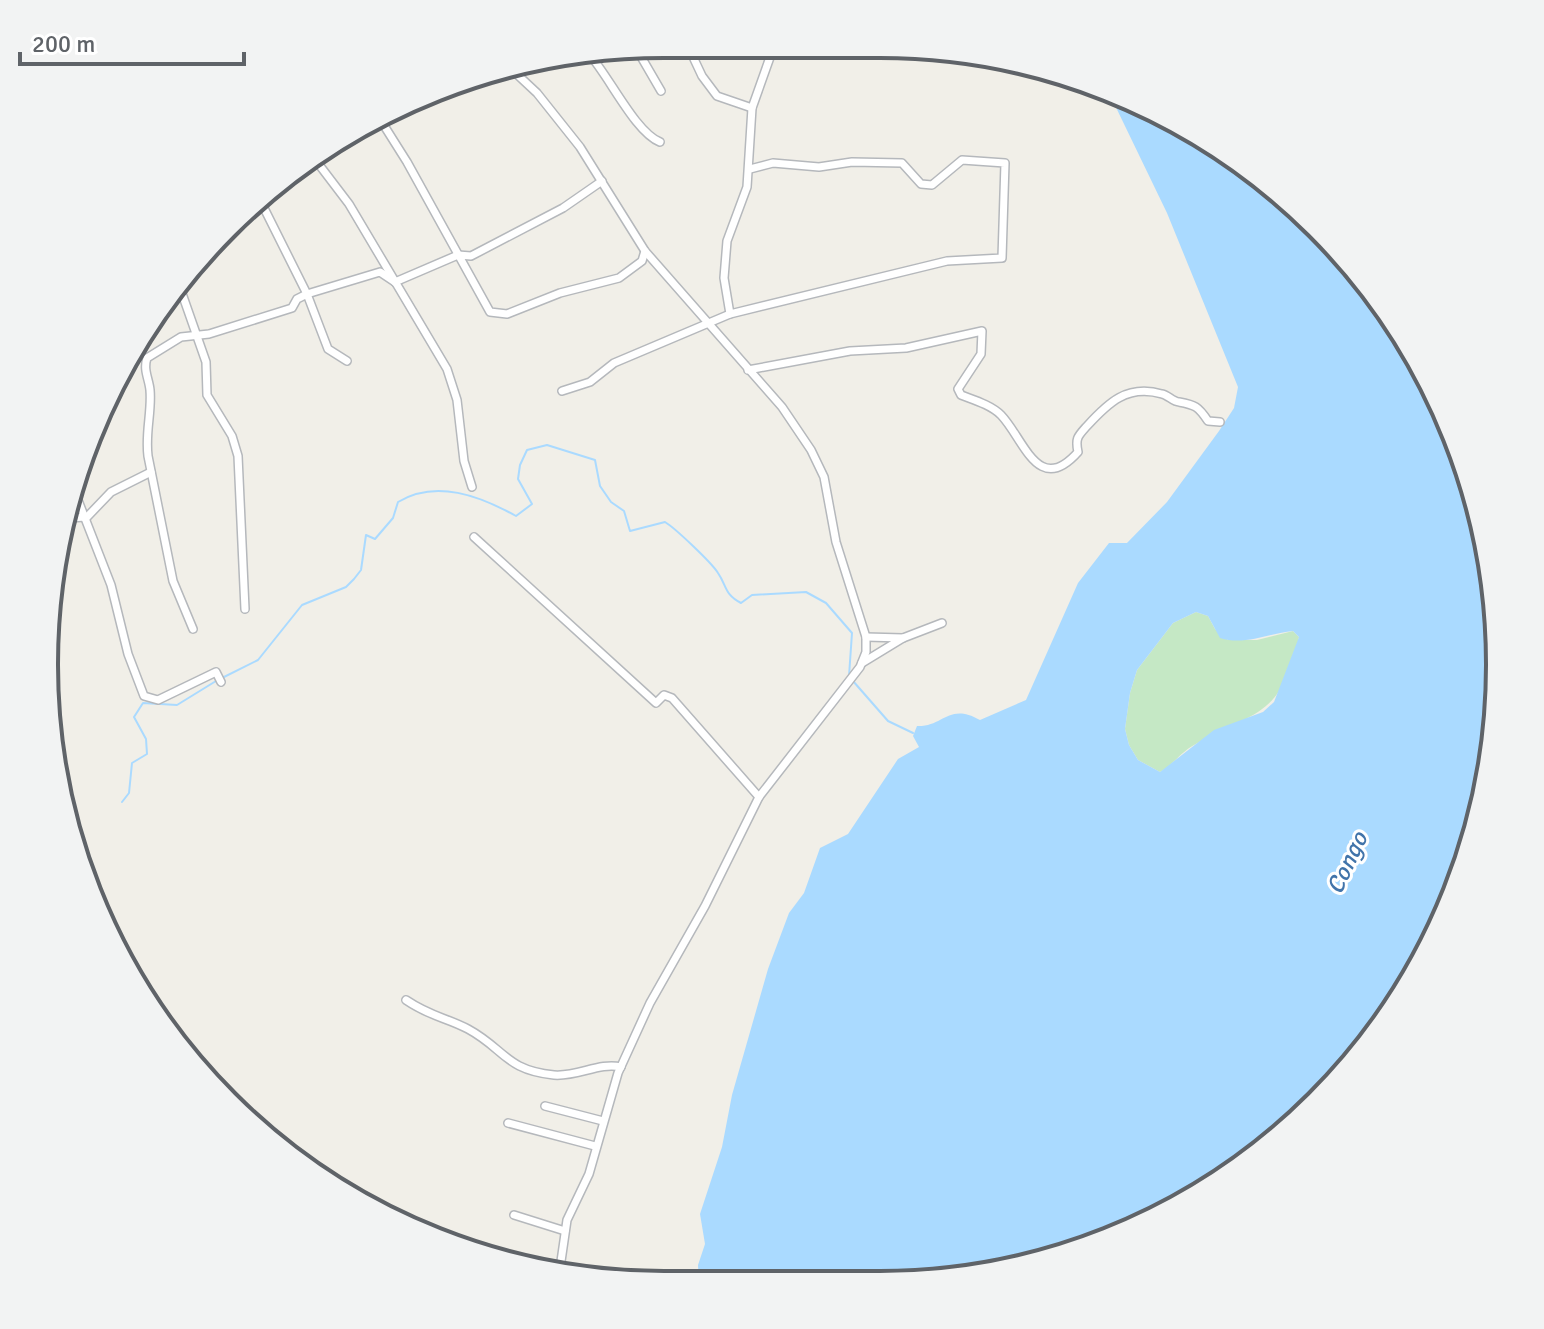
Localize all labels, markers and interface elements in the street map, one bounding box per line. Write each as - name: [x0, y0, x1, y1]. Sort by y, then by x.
- scale bar: [20, 16, 244, 66]
- text: 200 m: [32, 29, 95, 59]
- water label: Congo: [1320, 826, 1375, 899]

